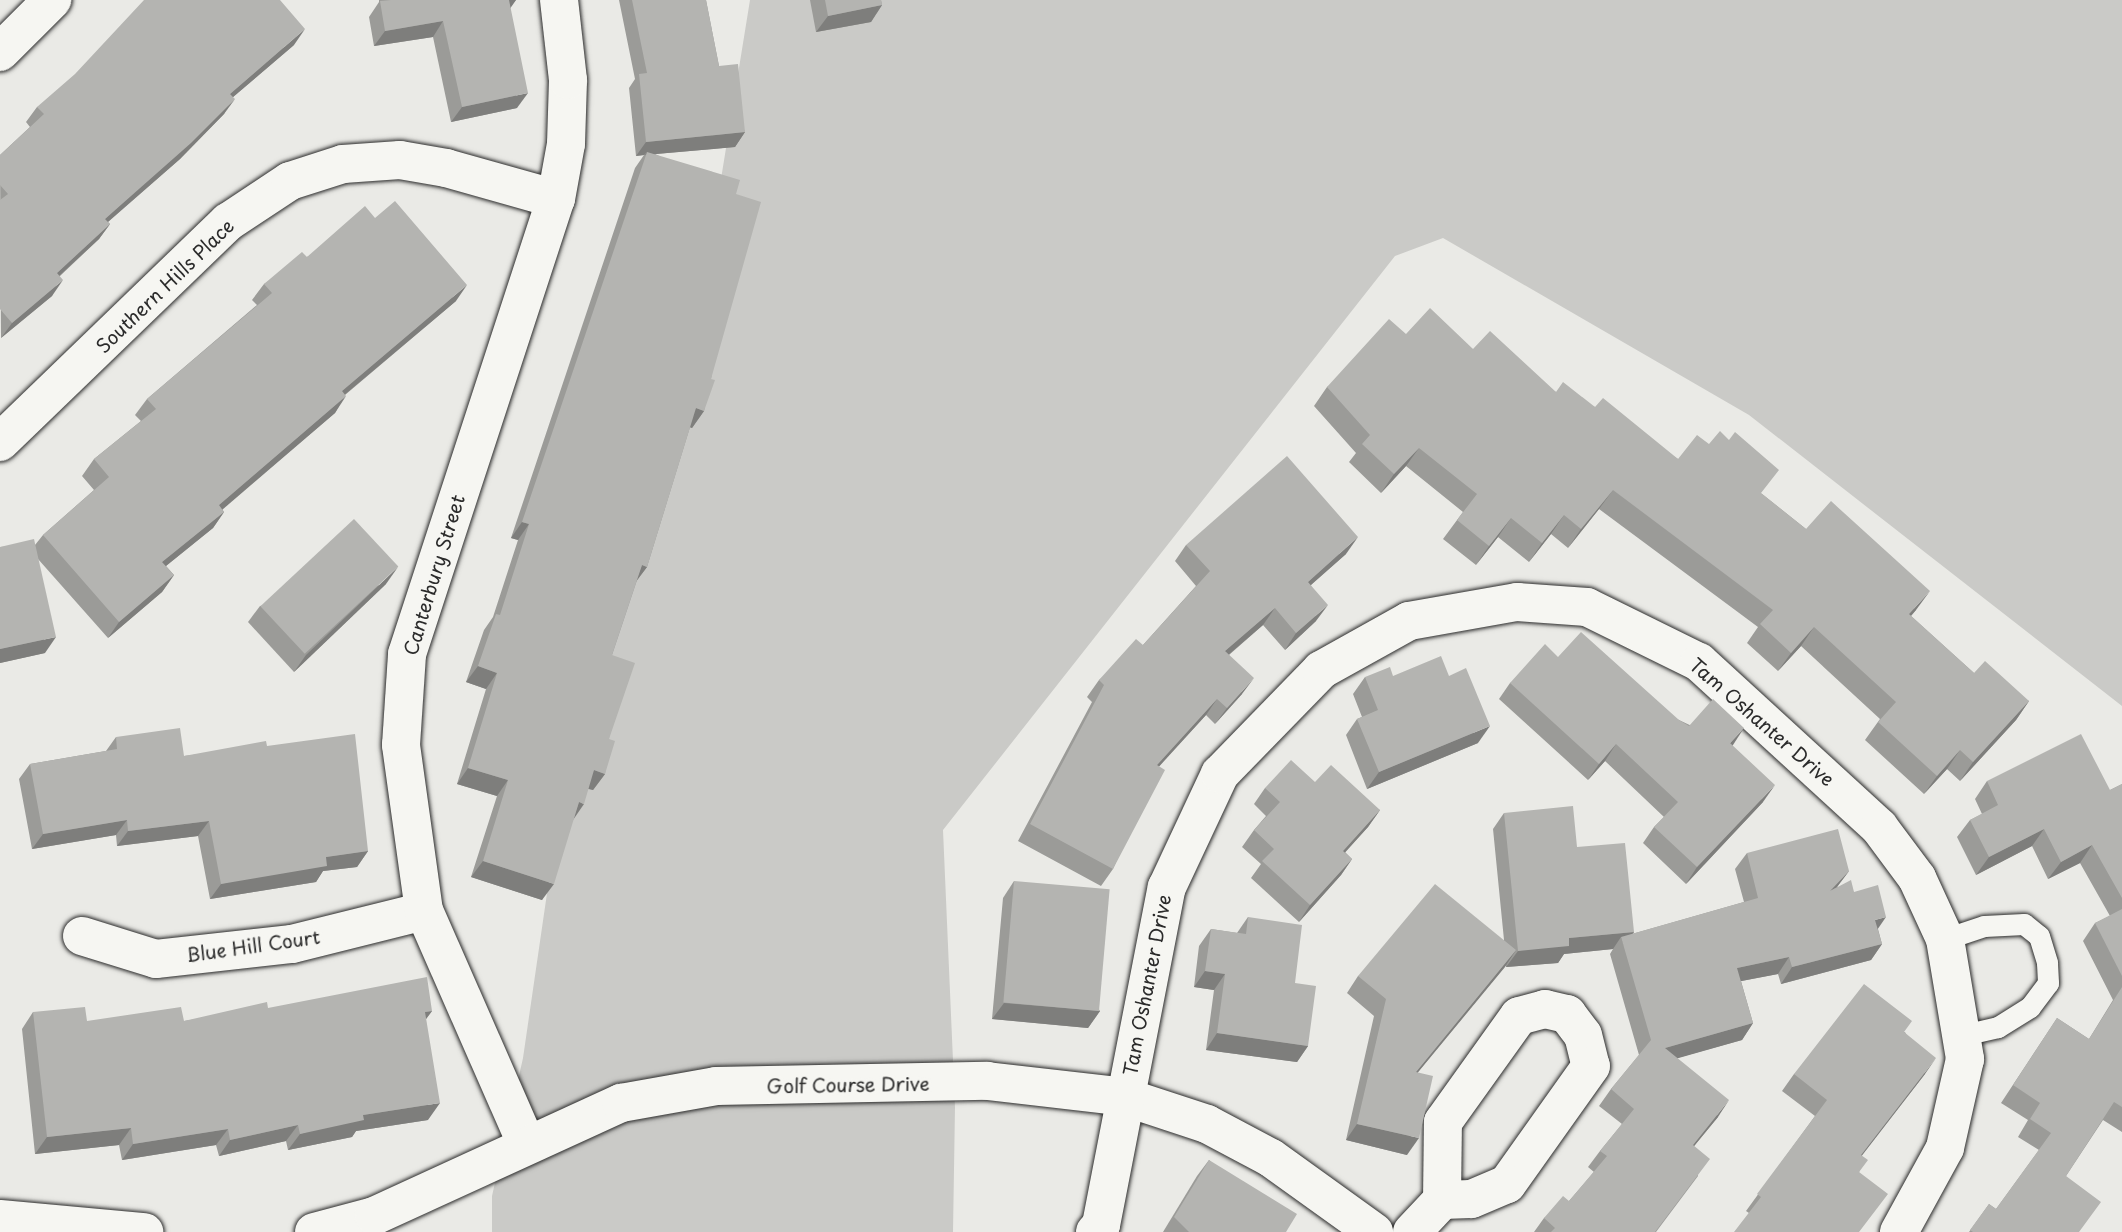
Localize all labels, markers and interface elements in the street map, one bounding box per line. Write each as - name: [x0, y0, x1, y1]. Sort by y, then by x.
- street label: Southern Hills Place: [91, 214, 239, 358]
- street label: Canterbury Street: [399, 492, 469, 658]
- street label: Tam Oshanter Drive: [1685, 653, 1839, 791]
- street label: Tam Oshanter Drive: [1118, 892, 1176, 1078]
- street label: Blue Hill Court: [184, 925, 322, 967]
- street label: Golf Course Drive: [766, 1072, 930, 1098]

